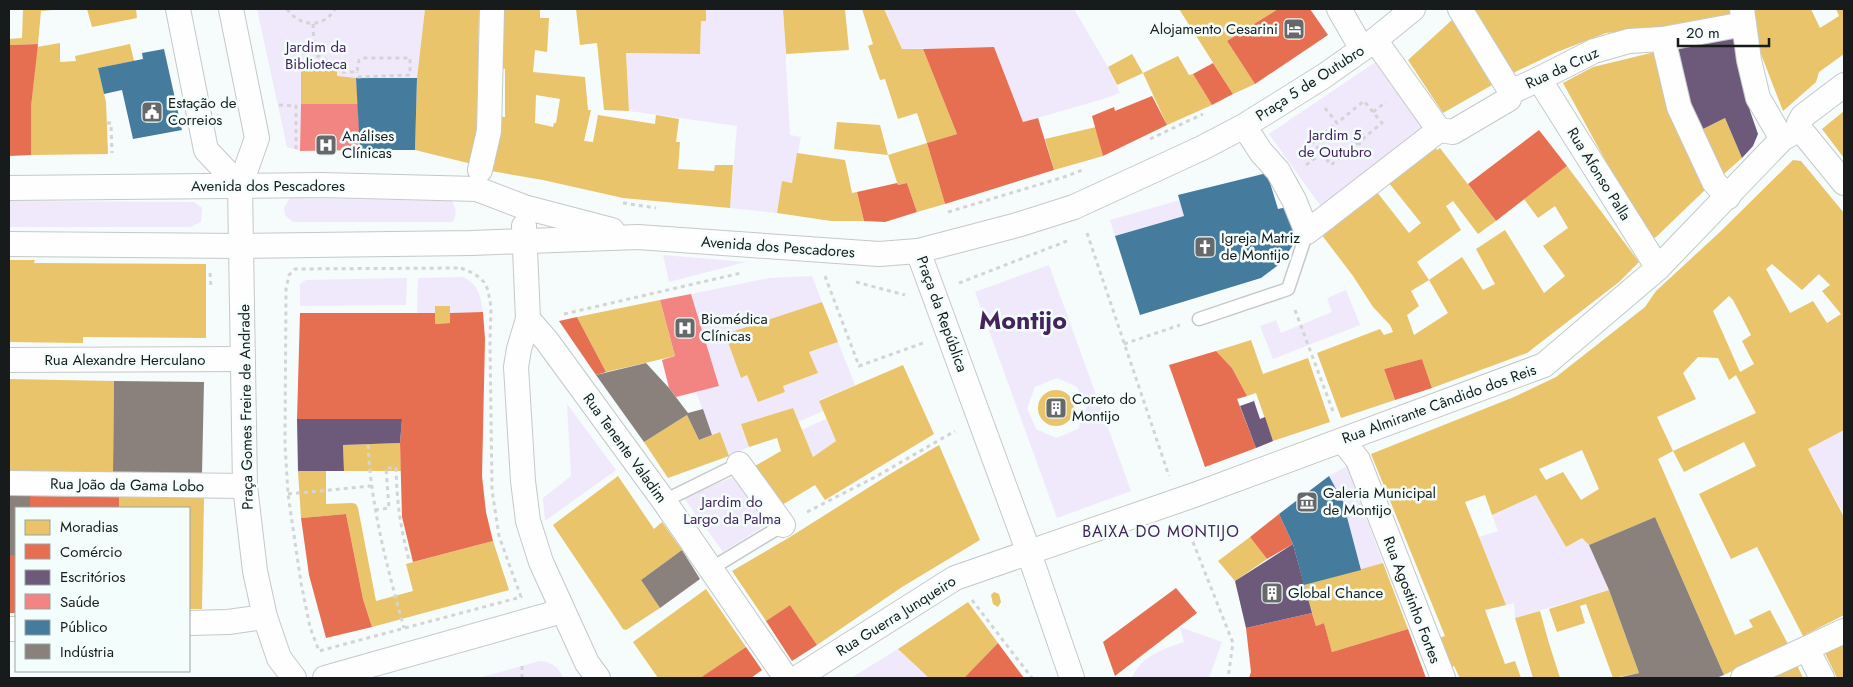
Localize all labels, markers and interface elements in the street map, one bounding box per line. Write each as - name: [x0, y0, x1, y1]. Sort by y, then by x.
- scale bar: [1678, 15, 1769, 47]
- hotel icon: Alojamento Cesarini: [1282, 17, 1306, 41]
- place label: Alojamento Cesarini: [1150, 18, 1278, 40]
- text: 20 m: [1686, 22, 1720, 44]
- park label: Jardim da Biblioteca: [284, 36, 347, 75]
- street label: Praça 5 de Outubro: [1251, 40, 1369, 126]
- street label: Rua da Cruz: [1522, 41, 1602, 95]
- place label: Estação de Correios: [168, 92, 237, 131]
- public building icon: Estação de Correios: [140, 100, 164, 124]
- street label: Rua Afonso Palla: [1562, 123, 1636, 225]
- park label: Jardim 5 de Outubro: [1298, 124, 1372, 163]
- place label: Análises Clínicas: [342, 125, 394, 164]
- hospital icon: Análises Clínicas: [314, 133, 338, 157]
- street label: Avenida dos Pescadores: [191, 175, 345, 197]
- place label: Igreja Matriz de Montijo: [1221, 227, 1300, 266]
- street label: Avenida dos Pescadores: [700, 231, 856, 263]
- church icon: Igreja Matriz de Montijo: [1193, 235, 1217, 259]
- street label: Praça da República: [911, 253, 973, 375]
- district label: Montijo: [979, 302, 1067, 338]
- street label: Praça Gomes Freire de Andrade: [233, 304, 259, 510]
- place label: Biomédica Clínicas: [701, 308, 768, 347]
- hospital icon: Biomédica Clínicas: [673, 316, 697, 340]
- street label: Rua Alexandre Herculano: [44, 349, 206, 371]
- street label: Rua Almirante Cândido dos Reis: [1339, 359, 1539, 449]
- place label: Coreto do Montijo: [1072, 388, 1136, 427]
- street label: Rua Tenente Valadim: [578, 389, 672, 507]
- building icon: Coreto do Montijo: [1044, 396, 1068, 420]
- street label: Rua João da Gama Lobo: [50, 473, 204, 497]
- place label: Galeria Municipal de Montijo: [1323, 482, 1436, 521]
- museum icon: Galeria Municipal de Montijo: [1295, 490, 1319, 514]
- park label: Jardim do Largo da Palma: [683, 491, 781, 530]
- legend: [15, 507, 190, 672]
- text: Moradias: [60, 516, 118, 538]
- district label: BAIXA DO MONTIJO: [1082, 520, 1240, 543]
- street label: Rua Agostinho Fortes: [1378, 533, 1446, 667]
- text: Comércio: [60, 541, 122, 563]
- text: Escritórios: [60, 566, 126, 588]
- street label: Rua Guerra Junqueiro: [832, 570, 960, 662]
- building icon: Global Chance: [1260, 581, 1284, 605]
- place label: Global Chance: [1288, 582, 1383, 604]
- text: Saúde: [60, 591, 100, 613]
- text: Público: [60, 616, 107, 638]
- text: Indústria: [60, 641, 114, 663]

